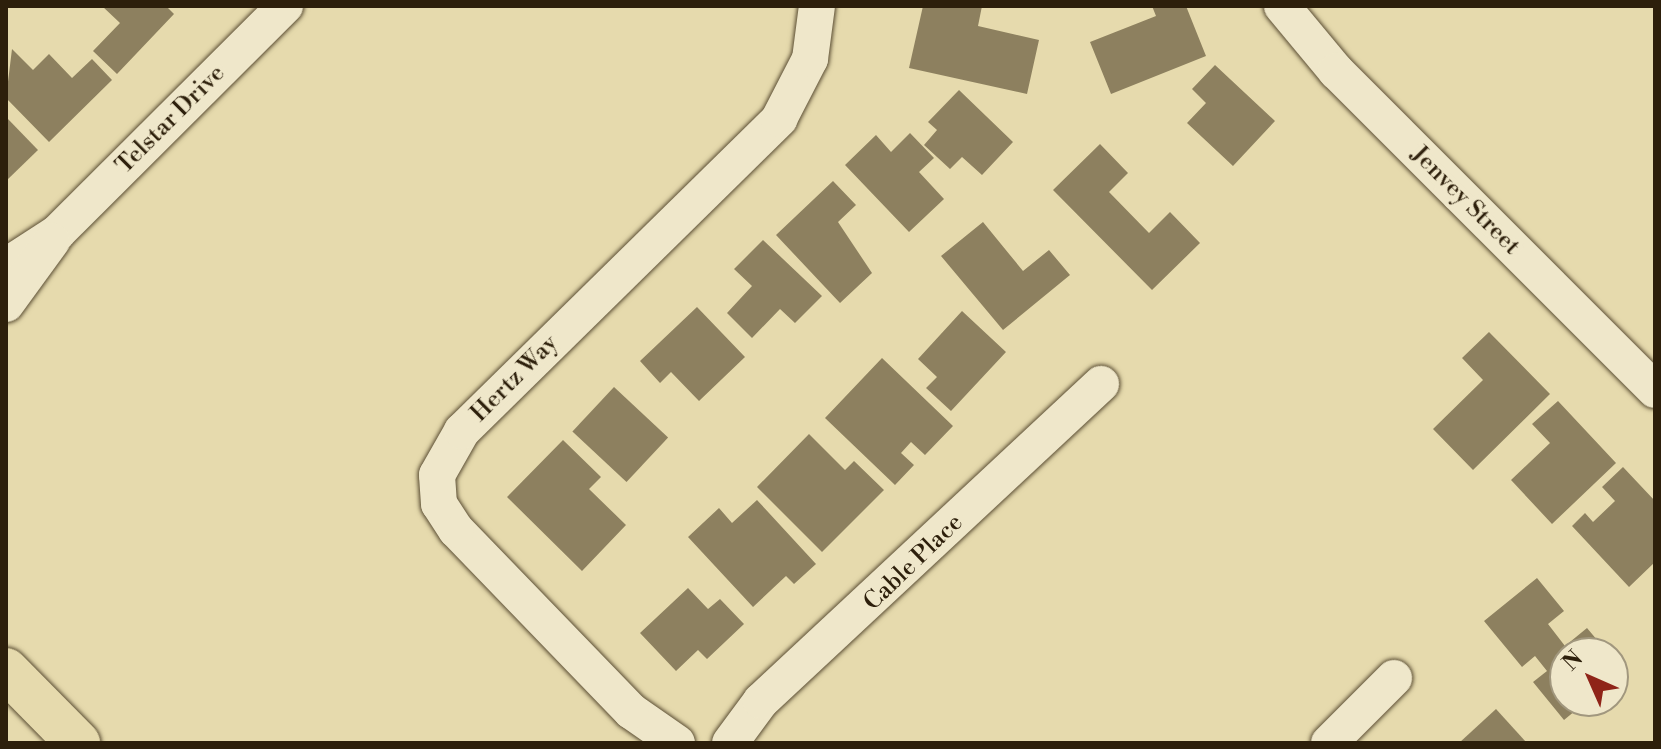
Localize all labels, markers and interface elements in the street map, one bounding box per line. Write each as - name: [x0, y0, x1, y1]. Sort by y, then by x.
- street label: Telstar Drive: [111, 60, 231, 180]
- street label: Jenvey Street: [1405, 141, 1525, 261]
- street label: Hertz Way: [466, 330, 564, 428]
- street label: Cable Place: [859, 509, 969, 617]
- north arrow: [1549, 637, 1629, 717]
- text: N: [1557, 645, 1589, 677]

